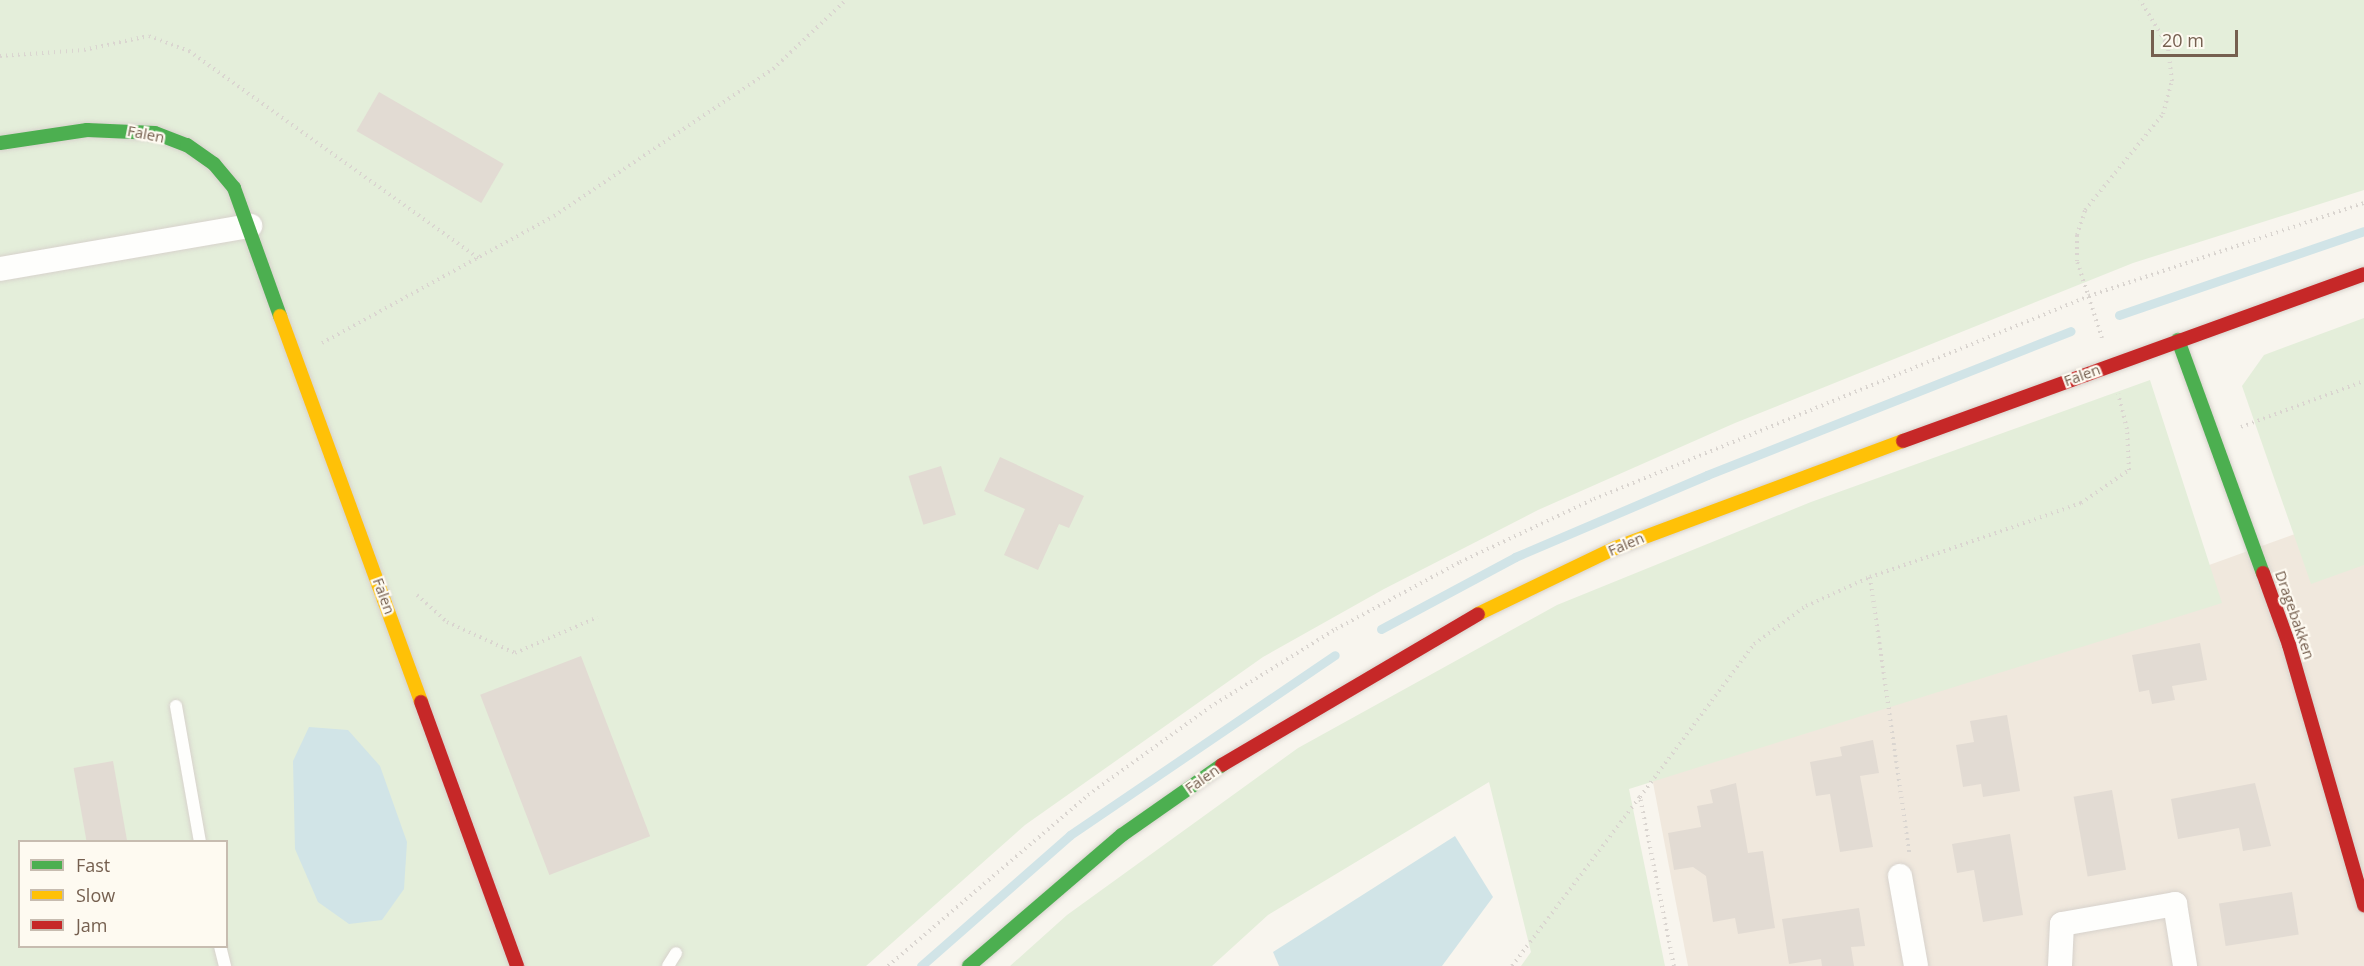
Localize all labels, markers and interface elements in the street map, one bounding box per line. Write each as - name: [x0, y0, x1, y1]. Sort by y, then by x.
- scale bar: [2154, 18, 2241, 56]
- text: 20 m: [2162, 28, 2204, 52]
- street label: Falen: [126, 122, 166, 146]
- street label: Falen: [2061, 360, 2103, 390]
- street label: Falen: [1605, 528, 1647, 560]
- street label: Dragebakken: [2271, 568, 2319, 662]
- street label: Falen: [369, 575, 399, 617]
- street label: Falen: [1181, 761, 1223, 797]
- legend: [18, 840, 228, 948]
- text: Fast: [76, 853, 110, 877]
- text: Slow: [76, 883, 115, 907]
- text: Jam: [76, 913, 108, 937]

